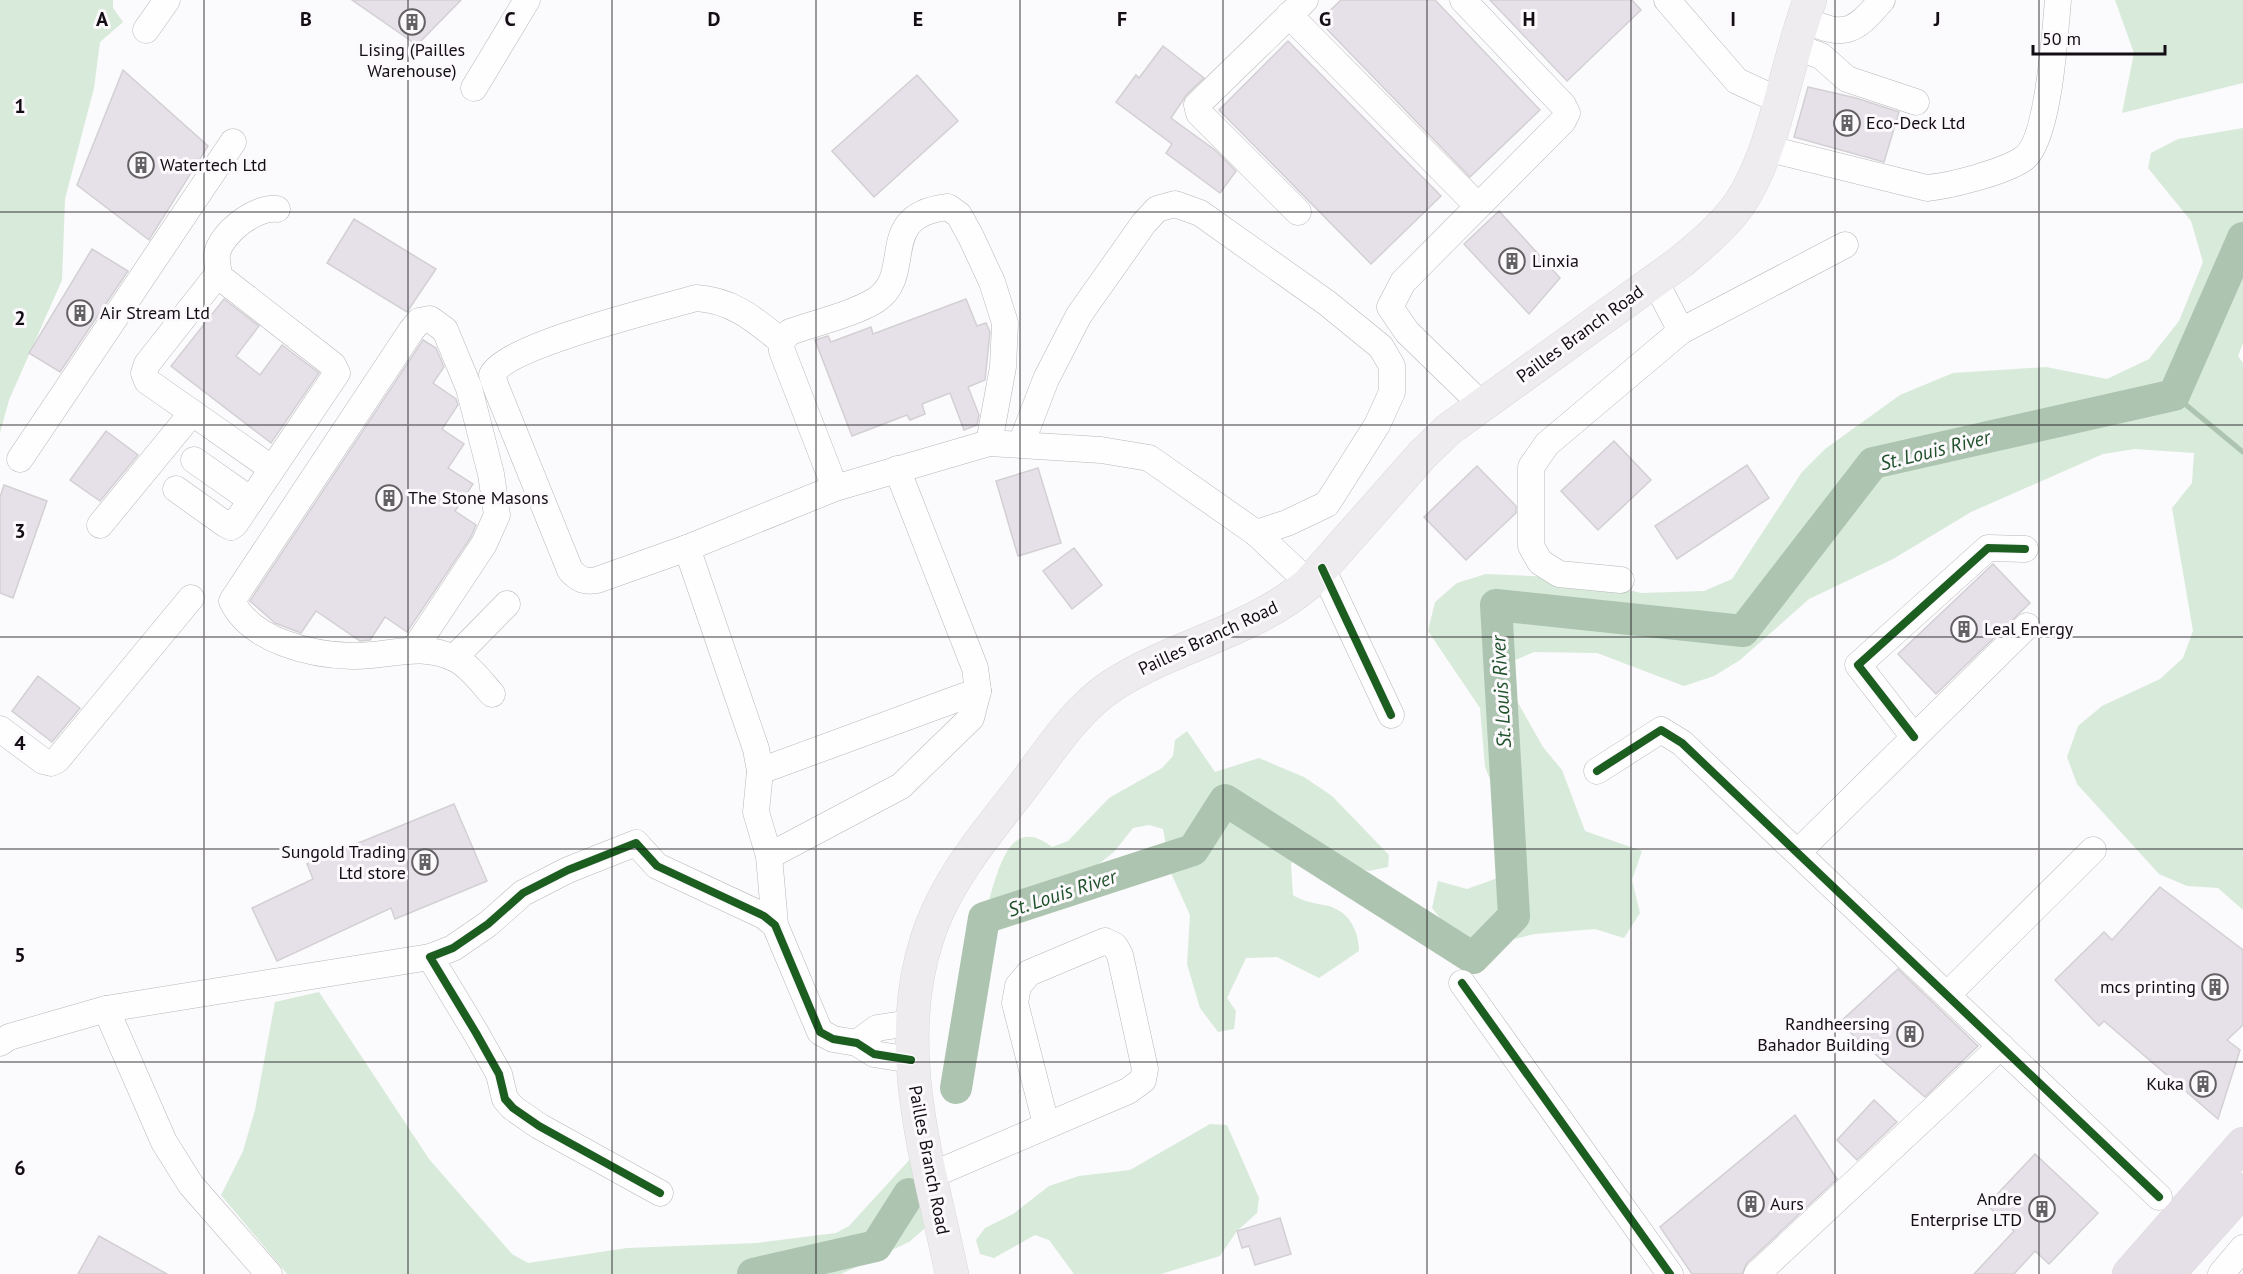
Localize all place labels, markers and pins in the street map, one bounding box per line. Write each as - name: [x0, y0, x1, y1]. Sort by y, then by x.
- building icon: Lising (Pailles Warehouse): [397, 7, 427, 37]
- place label: Lising (Pailles Warehouse): [359, 38, 465, 82]
- building icon: Eco-Deck Ltd: [1832, 108, 1862, 138]
- place label: Eco-Deck Ltd: [1866, 111, 1965, 134]
- building icon: Watertech Ltd: [126, 150, 156, 180]
- place label: Watertech Ltd: [160, 153, 267, 176]
- building icon: Linxia: [1497, 246, 1527, 276]
- place label: Linxia: [1532, 249, 1579, 272]
- building icon: Air Stream Ltd: [65, 298, 95, 328]
- place label: Air Stream Ltd: [100, 301, 210, 324]
- building icon: The Stone Masons: [374, 483, 404, 513]
- place label: The Stone Masons: [408, 486, 549, 509]
- building icon: Leal Energy: [1949, 614, 1979, 644]
- place label: Leal Energy: [1984, 617, 2074, 640]
- place label: Sungold Trading Ltd store: [281, 840, 406, 884]
- building icon: Sungold Trading Ltd store: [410, 847, 440, 877]
- building icon: mcs printing: [2200, 972, 2230, 1002]
- place label: mcs printing: [2100, 975, 2196, 998]
- place label: Randheersing Bahador Building: [1757, 1012, 1890, 1056]
- building icon: Randheersing Bahador Building: [1895, 1019, 1925, 1049]
- building icon: Kuka: [2188, 1069, 2218, 1099]
- place label: Kuka: [2146, 1072, 2184, 1095]
- place label: Andre Enterprise LTD: [1910, 1187, 2022, 1231]
- building icon: Aurs: [1736, 1189, 1766, 1219]
- place label: Aurs: [1770, 1192, 1804, 1215]
- building icon: Andre Enterprise LTD: [2027, 1194, 2057, 1224]

